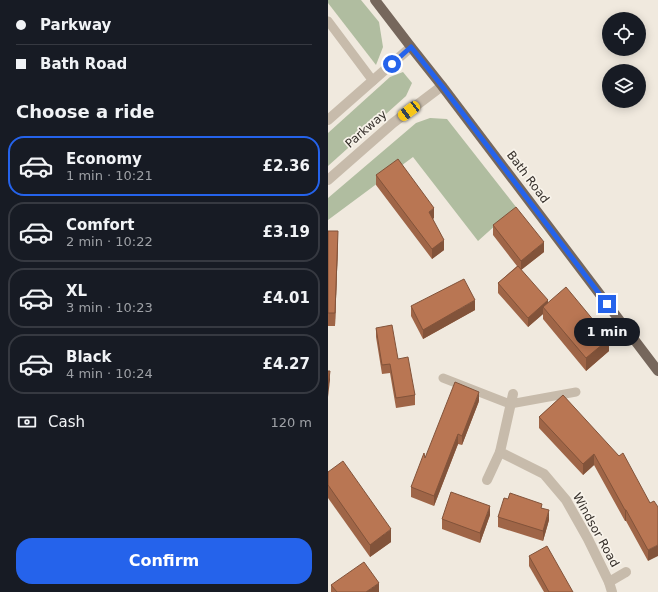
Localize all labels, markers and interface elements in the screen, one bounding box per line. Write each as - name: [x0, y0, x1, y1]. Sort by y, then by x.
- map controls: [602, 12, 646, 108]
- button: locate: [602, 12, 646, 56]
- text: Parkway: [40, 16, 111, 34]
- text: Bath Road: [40, 55, 127, 73]
- route start: [383, 55, 401, 73]
- button: layers: [602, 64, 646, 108]
- car: [396, 99, 422, 123]
- text: Choose a ride: [16, 101, 155, 122]
- street label: Parkway: [342, 107, 390, 151]
- icon: car: [18, 148, 54, 184]
- street label: Bath Road: [504, 148, 552, 206]
- text: Economy: [66, 150, 142, 168]
- text: £2.36: [263, 157, 310, 175]
- text: 1 min · 10:21: [66, 168, 153, 183]
- icon: car: [18, 214, 54, 250]
- text: Comfort: [66, 216, 134, 234]
- text: £3.19: [263, 223, 310, 241]
- text: 2 min · 10:22: [66, 234, 153, 249]
- icon: car: [18, 280, 54, 316]
- text: XL: [66, 282, 87, 300]
- text: £4.01: [263, 289, 310, 307]
- route end: [598, 295, 616, 313]
- text: 3 min · 10:23: [66, 300, 153, 315]
- callout: 1 min: [574, 318, 640, 346]
- text: 1 min: [587, 324, 627, 339]
- icon: car: [18, 346, 54, 382]
- text: Black: [66, 348, 112, 366]
- text: £4.27: [263, 355, 310, 373]
- text: 4 min · 10:24: [66, 366, 153, 381]
- icon: cash: [16, 411, 38, 433]
- text: Cash: [48, 413, 85, 431]
- text: 120 m: [270, 415, 312, 430]
- street label: Windsor Road: [570, 490, 622, 570]
- button: Confirm: [16, 538, 312, 584]

